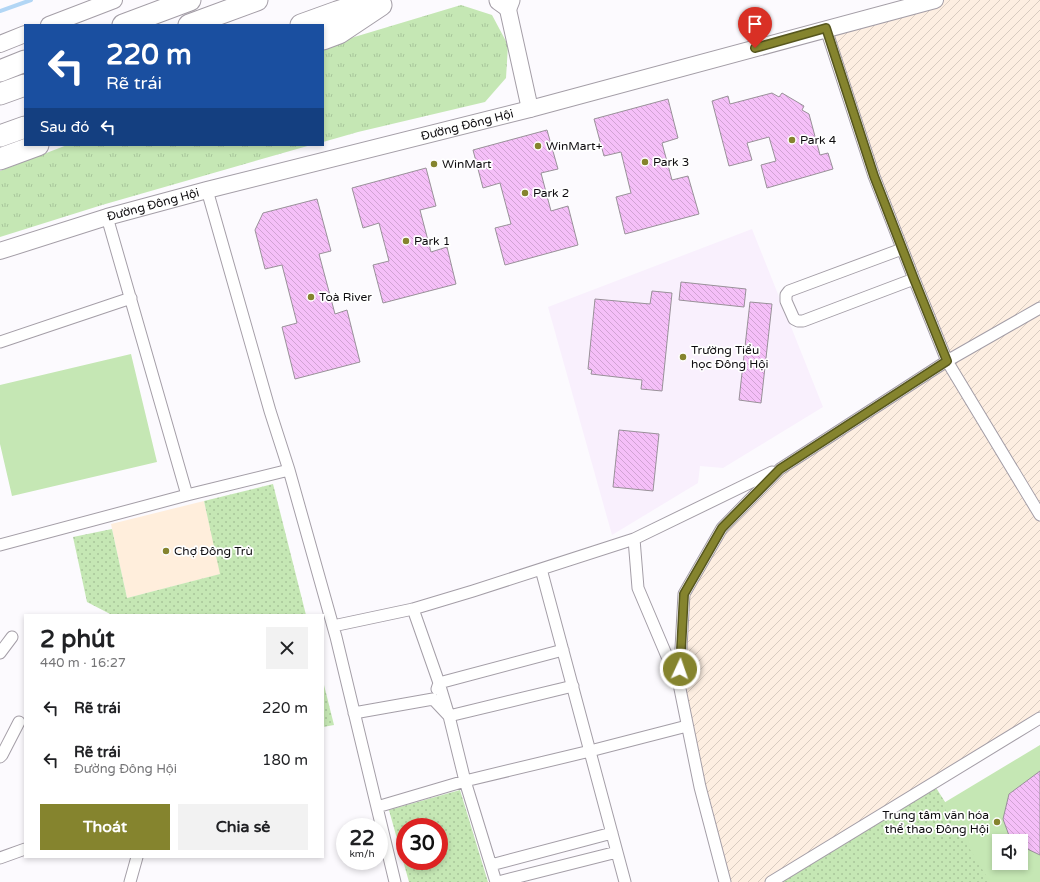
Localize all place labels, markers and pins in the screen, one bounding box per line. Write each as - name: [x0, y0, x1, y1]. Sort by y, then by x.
- pin: [738, 7.0, 772, 48]
- place label: Park 4: [800, 133, 837, 147]
- marker: Park 4: [787, 135, 797, 145]
- place label: WinMart+: [546, 139, 603, 153]
- marker: WinMart+: [533, 141, 543, 151]
- place label: Park 3: [653, 155, 689, 169]
- place label: WinMart: [442, 157, 492, 171]
- marker: Park 3: [640, 157, 650, 167]
- marker: WinMart: [429, 159, 439, 169]
- place label: Park 2: [533, 186, 569, 200]
- marker: Park 2: [520, 188, 530, 198]
- place label: Park 1: [414, 234, 450, 248]
- marker: Park 1: [401, 236, 411, 246]
- place label: Toà River: [319, 290, 372, 304]
- marker: Toà River: [306, 292, 316, 302]
- place label: Trường Tiểu học Đông Hội: [691, 343, 768, 371]
- marker: Trường Tiểu học Đông Hội: [678, 352, 688, 362]
- place label: Chợ Đông Trù: [174, 544, 253, 558]
- marker: Chợ Đông Trù: [161, 546, 171, 556]
- place label: Trung tâm văn hóa thể thao Đông Hội: [882, 808, 989, 836]
- marker: Trung tâm văn hóa thể thao Đông Hội: [992, 817, 1002, 827]

